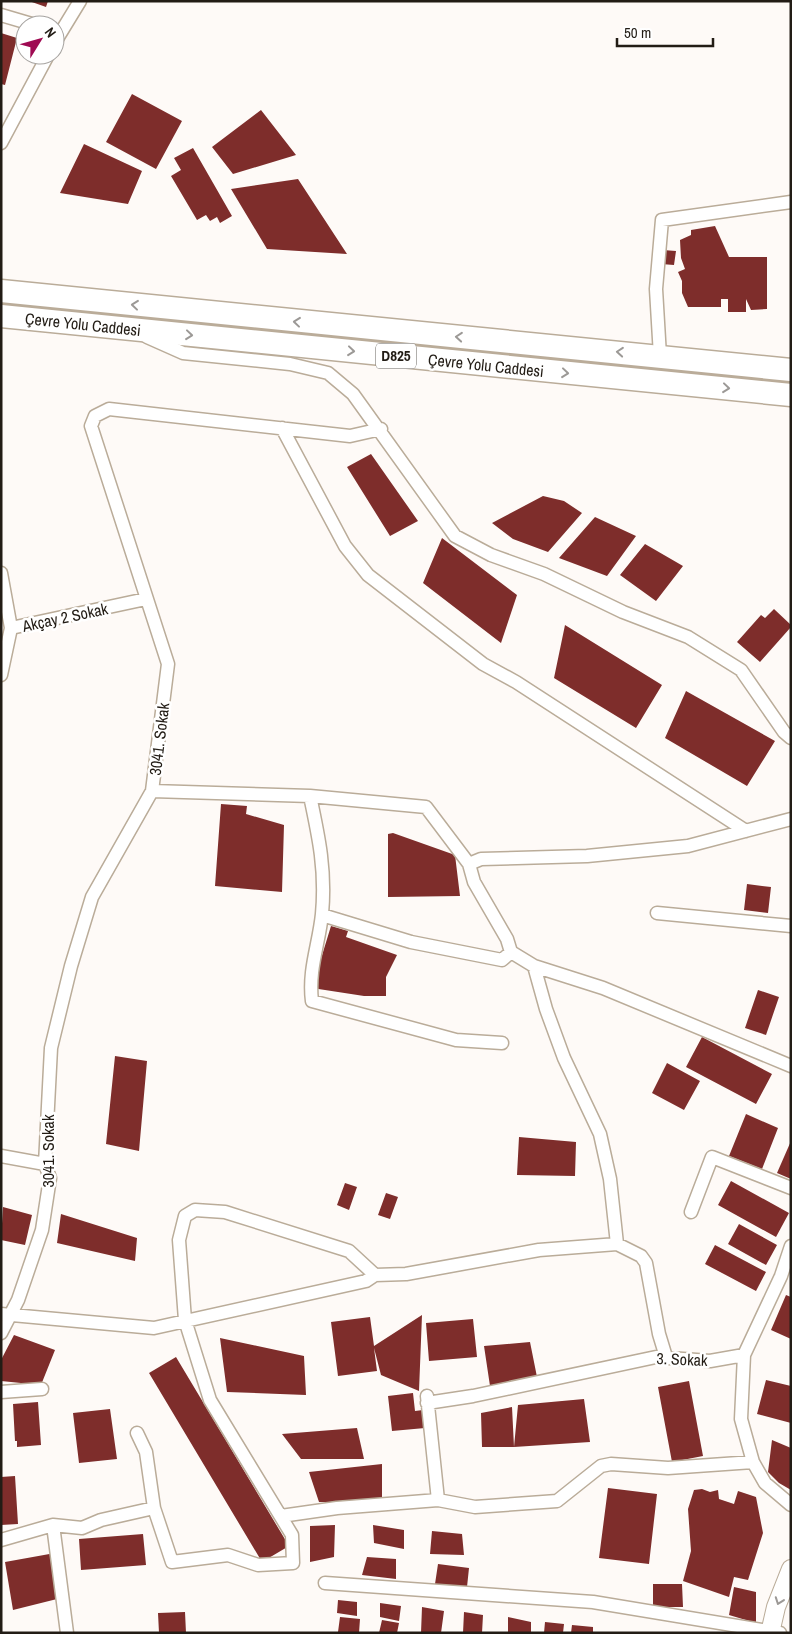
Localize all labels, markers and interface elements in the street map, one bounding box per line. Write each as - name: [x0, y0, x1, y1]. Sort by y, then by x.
- north arrow: [15, 15, 65, 65]
- scale bar: [617, 15, 713, 47]
- text: 50 m: [624, 22, 651, 43]
- text: N: [41, 23, 60, 41]
- one-way arrow: [131, 300, 139, 311]
- street label: Çevre Yolu Caddesi: [24, 307, 142, 341]
- one-way arrow: [293, 317, 301, 328]
- one-way arrow: [185, 329, 193, 340]
- one-way arrow: [454, 332, 462, 343]
- road number: D825: [376, 344, 416, 368]
- one-way arrow: [347, 346, 355, 357]
- one-way arrow: [616, 347, 624, 358]
- street label: Çevre Yolu Caddesi: [427, 348, 545, 382]
- one-way arrow: [561, 367, 569, 378]
- one-way arrow: [723, 383, 731, 394]
- street label: Akçay 2 Sokak: [19, 597, 110, 637]
- street label: 3041. Sokak: [144, 701, 174, 777]
- street label: 3041. Sokak: [37, 1114, 59, 1187]
- street label: 3. Sokak: [656, 1347, 708, 1371]
- one-way arrow: [775, 1596, 785, 1604]

